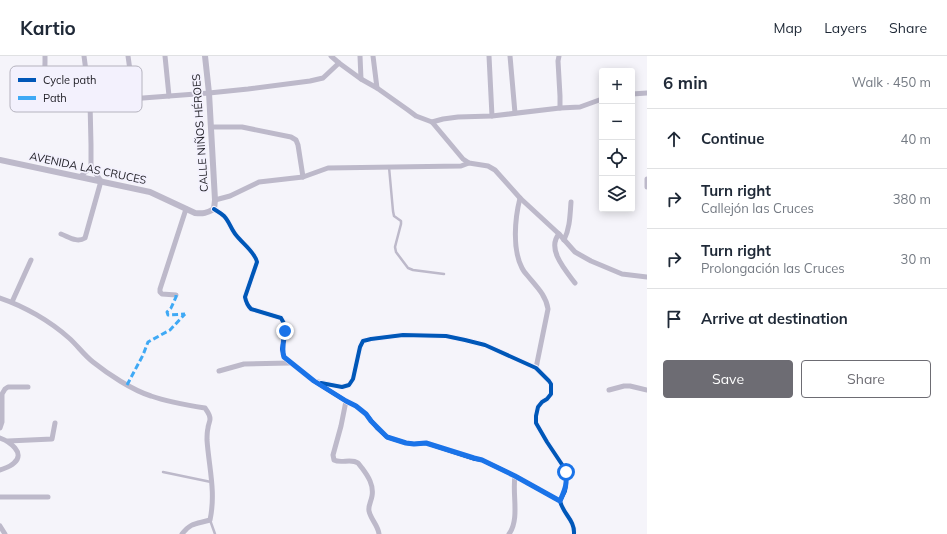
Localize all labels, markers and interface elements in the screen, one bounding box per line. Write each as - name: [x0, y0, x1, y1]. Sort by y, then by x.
- text: Kartio: [20, 16, 76, 40]
- text: Map: [773, 19, 802, 37]
- text: Layers: [824, 19, 867, 37]
- text: Share: [889, 19, 927, 37]
- legend: [10, 66, 142, 112]
- map controls: [599, 68, 635, 212]
- button: +: [599, 68, 635, 104]
- text: 6 min: [663, 72, 708, 93]
- text: Cycle path: [43, 73, 96, 87]
- street label: CALLE NIÑOS HÉROES: [189, 73, 211, 193]
- text: Walk · 450 m: [852, 74, 931, 90]
- text: Path: [43, 91, 67, 105]
- button: −: [599, 104, 635, 140]
- icon: ahead: [663, 128, 685, 150]
- text: Continue: [701, 129, 764, 148]
- text: 40 m: [901, 131, 931, 147]
- button: locate: [599, 140, 635, 176]
- street label: AVENIDA LAS CRUCES: [28, 149, 148, 187]
- button: layers: [599, 176, 635, 212]
- text: Turn right: [701, 181, 771, 200]
- icon: right: [663, 188, 685, 210]
- text: 380 m: [893, 191, 931, 207]
- text: Callejón las Cruces: [701, 200, 814, 216]
- text: Turn right: [701, 241, 771, 260]
- icon: right: [663, 248, 685, 270]
- text: 30 m: [901, 251, 931, 267]
- text: Prolongación las Cruces: [701, 260, 845, 276]
- icon: arrive: [663, 308, 685, 330]
- text: Arrive at destination: [701, 309, 848, 328]
- route end: [276, 322, 294, 340]
- button: Save: [663, 360, 793, 398]
- button: Share: [801, 360, 931, 398]
- route start: [557, 463, 575, 481]

